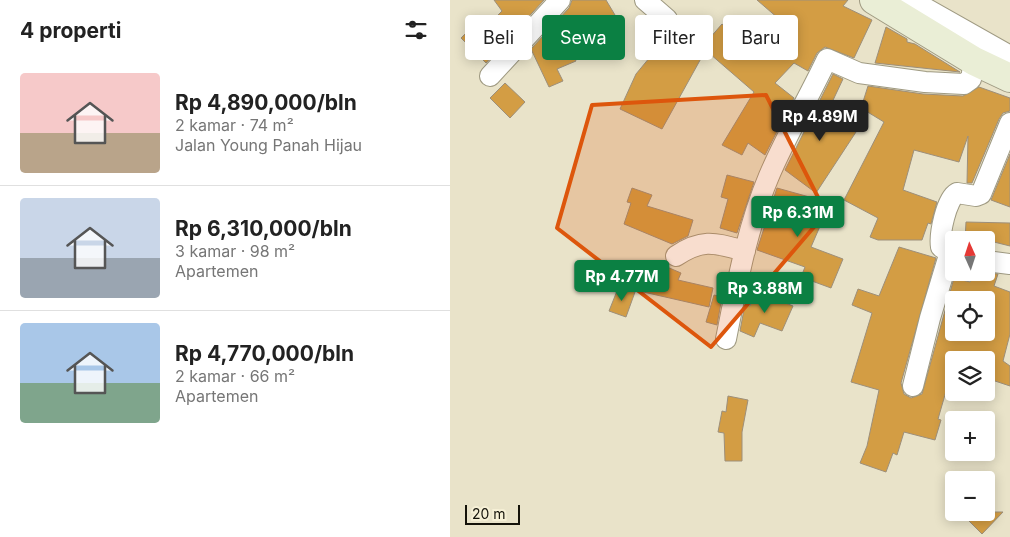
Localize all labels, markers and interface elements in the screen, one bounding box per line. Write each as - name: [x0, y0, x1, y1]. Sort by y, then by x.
- chip: Beli: [465, 15, 532, 60]
- chip: Sewa: [542, 15, 625, 60]
- chip: Filter: [635, 15, 713, 60]
- chip: Baru: [723, 15, 798, 60]
- icon: filters: [402, 16, 430, 44]
- text: 4 properti: [20, 18, 121, 43]
- text: Rp 4,890,000/bln: [175, 90, 357, 115]
- icon: home: [60, 93, 120, 153]
- pin: Rp 4.89M: [768, 100, 872, 142]
- text: Rp 4.89M: [782, 106, 858, 126]
- text: 2 kamar · 74 m²: [175, 115, 294, 135]
- text: Jalan Young Panah Hijau: [175, 135, 362, 155]
- pin: Rp 6.31M: [746, 196, 850, 238]
- text: Rp 6.31M: [762, 202, 834, 222]
- text: Rp 6,310,000/bln: [175, 216, 352, 241]
- icon: home: [60, 218, 120, 278]
- north arrow: [945, 231, 995, 281]
- map controls: [945, 231, 995, 521]
- text: 3 kamar · 98 m²: [175, 241, 295, 261]
- pin: Rp 4.77M: [570, 260, 674, 302]
- text: Apartemen: [175, 261, 258, 281]
- text: Rp 4.77M: [585, 266, 659, 286]
- pin: Rp 3.88M: [713, 272, 817, 314]
- text: Rp 3.88M: [728, 278, 803, 298]
- button: locate: [945, 291, 995, 341]
- text: Rp 4,770,000/bln: [175, 341, 354, 366]
- icon: home: [60, 343, 120, 403]
- button: layers: [945, 351, 995, 401]
- text: 2 kamar · 66 m²: [175, 366, 295, 386]
- text: Apartemen: [175, 386, 258, 406]
- button: +: [945, 411, 995, 461]
- button: −: [945, 471, 995, 521]
- scale bar: [465, 502, 520, 525]
- text: 20 m: [472, 505, 506, 522]

